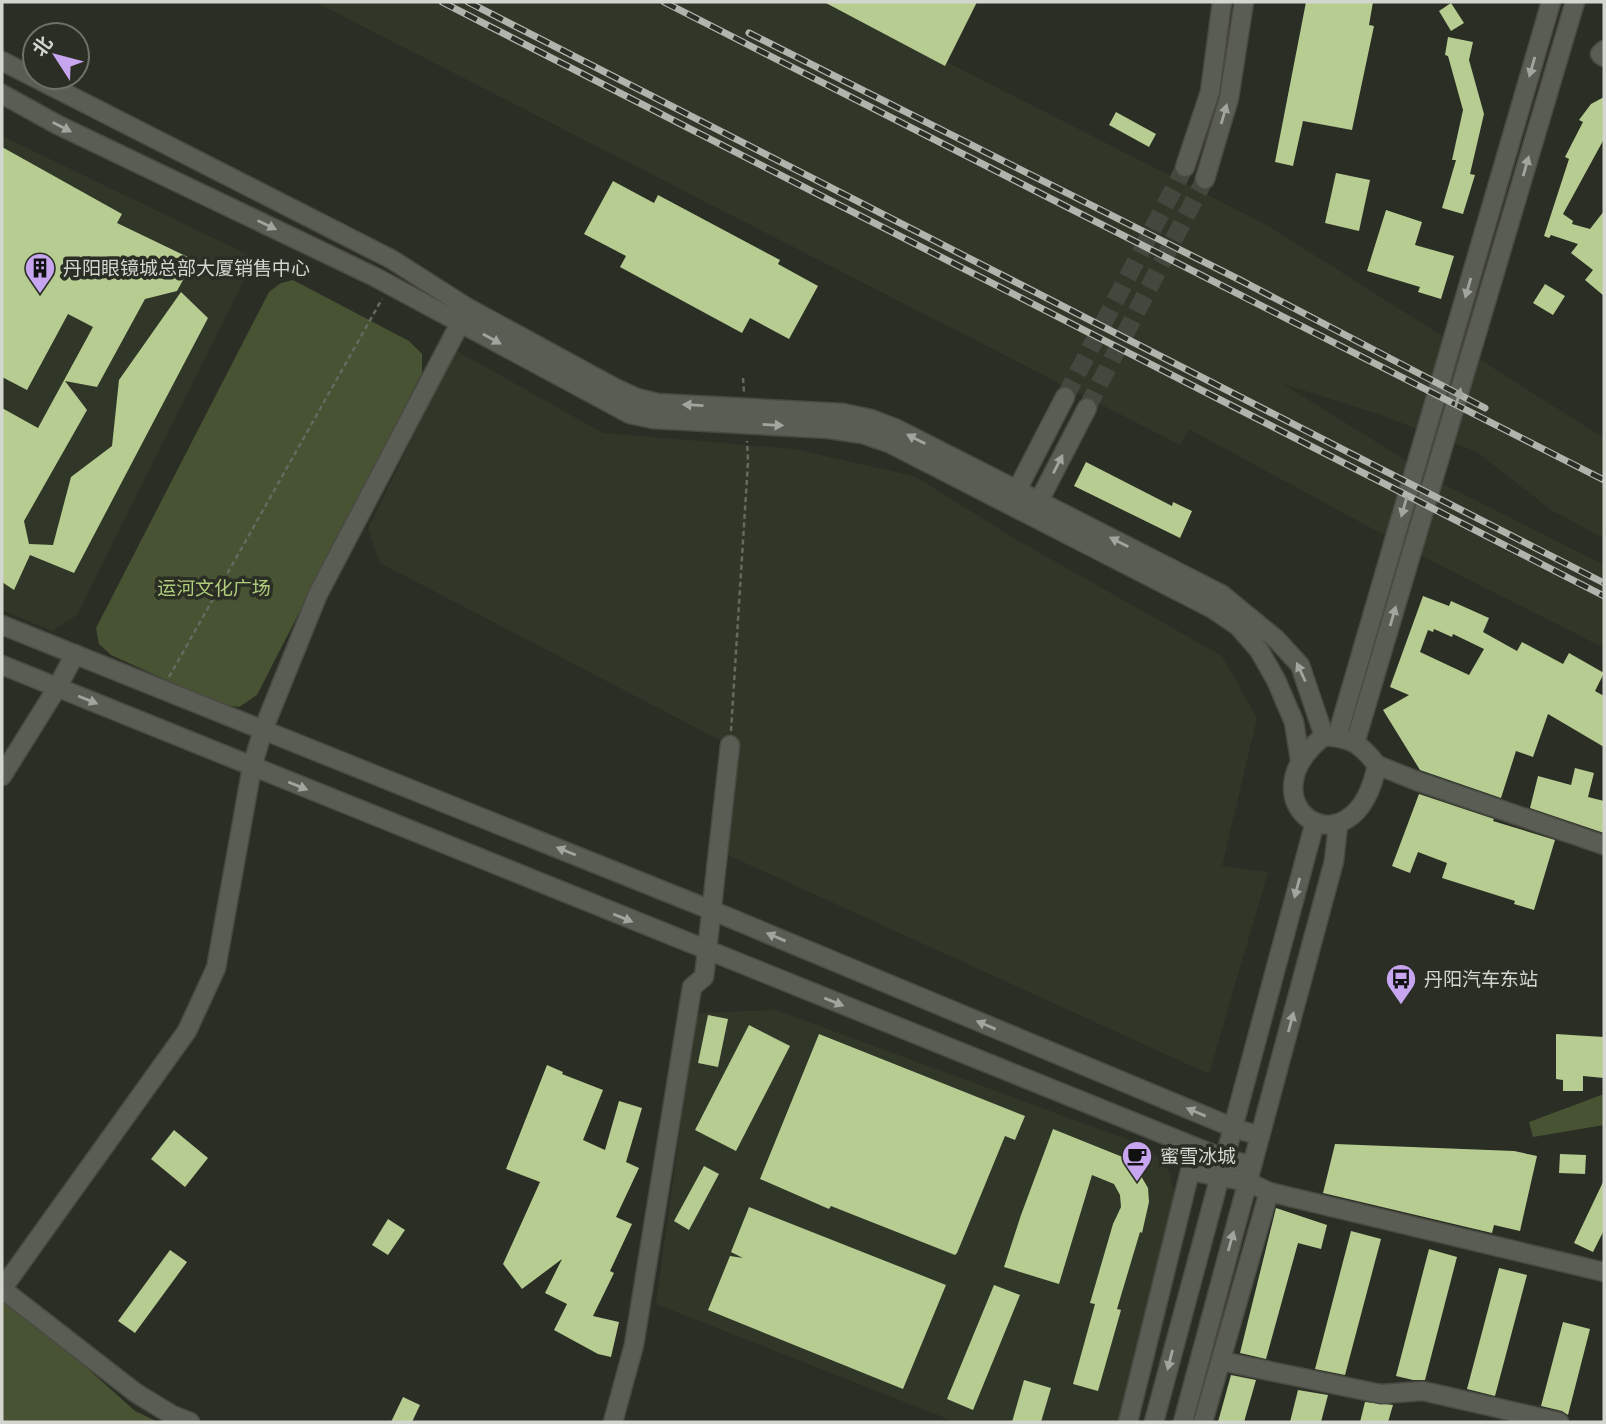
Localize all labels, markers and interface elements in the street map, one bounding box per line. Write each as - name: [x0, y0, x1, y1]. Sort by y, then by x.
- north arrow: [21, 21, 91, 91]
- text: 北: [27, 31, 58, 61]
- one-way arrow: [1527, 57, 1537, 78]
- one-way arrow: [1220, 103, 1230, 124]
- one-way arrow: [52, 121, 72, 132]
- one-way arrow: [1522, 155, 1532, 176]
- one-way arrow: [257, 220, 277, 231]
- building icon: 丹阳眼镜城总部大厦销售中心: [23, 251, 57, 295]
- place label: 丹阳眼镜城总部大厦销售中心: [63, 256, 310, 280]
- one-way arrow: [1462, 278, 1472, 299]
- one-way arrow: [482, 333, 501, 345]
- one-way arrow: [1453, 388, 1463, 409]
- one-way arrow: [682, 399, 704, 410]
- one-way arrow: [762, 420, 784, 431]
- one-way arrow: [906, 433, 926, 444]
- one-way arrow: [1052, 454, 1064, 474]
- one-way arrow: [1398, 496, 1409, 518]
- one-way arrow: [1109, 536, 1129, 547]
- park label: 运河文化广场: [157, 576, 271, 600]
- one-way arrow: [1389, 606, 1399, 627]
- one-way arrow: [1295, 661, 1307, 682]
- one-way arrow: [77, 695, 98, 706]
- one-way arrow: [288, 781, 309, 792]
- one-way arrow: [555, 846, 576, 857]
- one-way arrow: [1291, 877, 1302, 899]
- one-way arrow: [612, 912, 633, 923]
- one-way arrow: [766, 931, 787, 942]
- bus stop icon: 丹阳汽车东站: [1384, 962, 1418, 1006]
- place label: 丹阳汽车东站: [1424, 967, 1538, 991]
- one-way arrow: [823, 997, 844, 1008]
- one-way arrow: [1286, 1011, 1297, 1033]
- one-way arrow: [976, 1019, 997, 1030]
- one-way arrow: [1186, 1106, 1206, 1118]
- cafe icon: 蜜雪冰城: [1120, 1139, 1154, 1183]
- place label: 蜜雪冰城: [1160, 1144, 1236, 1168]
- one-way arrow: [1226, 1230, 1237, 1252]
- one-way arrow: [1164, 1349, 1175, 1371]

